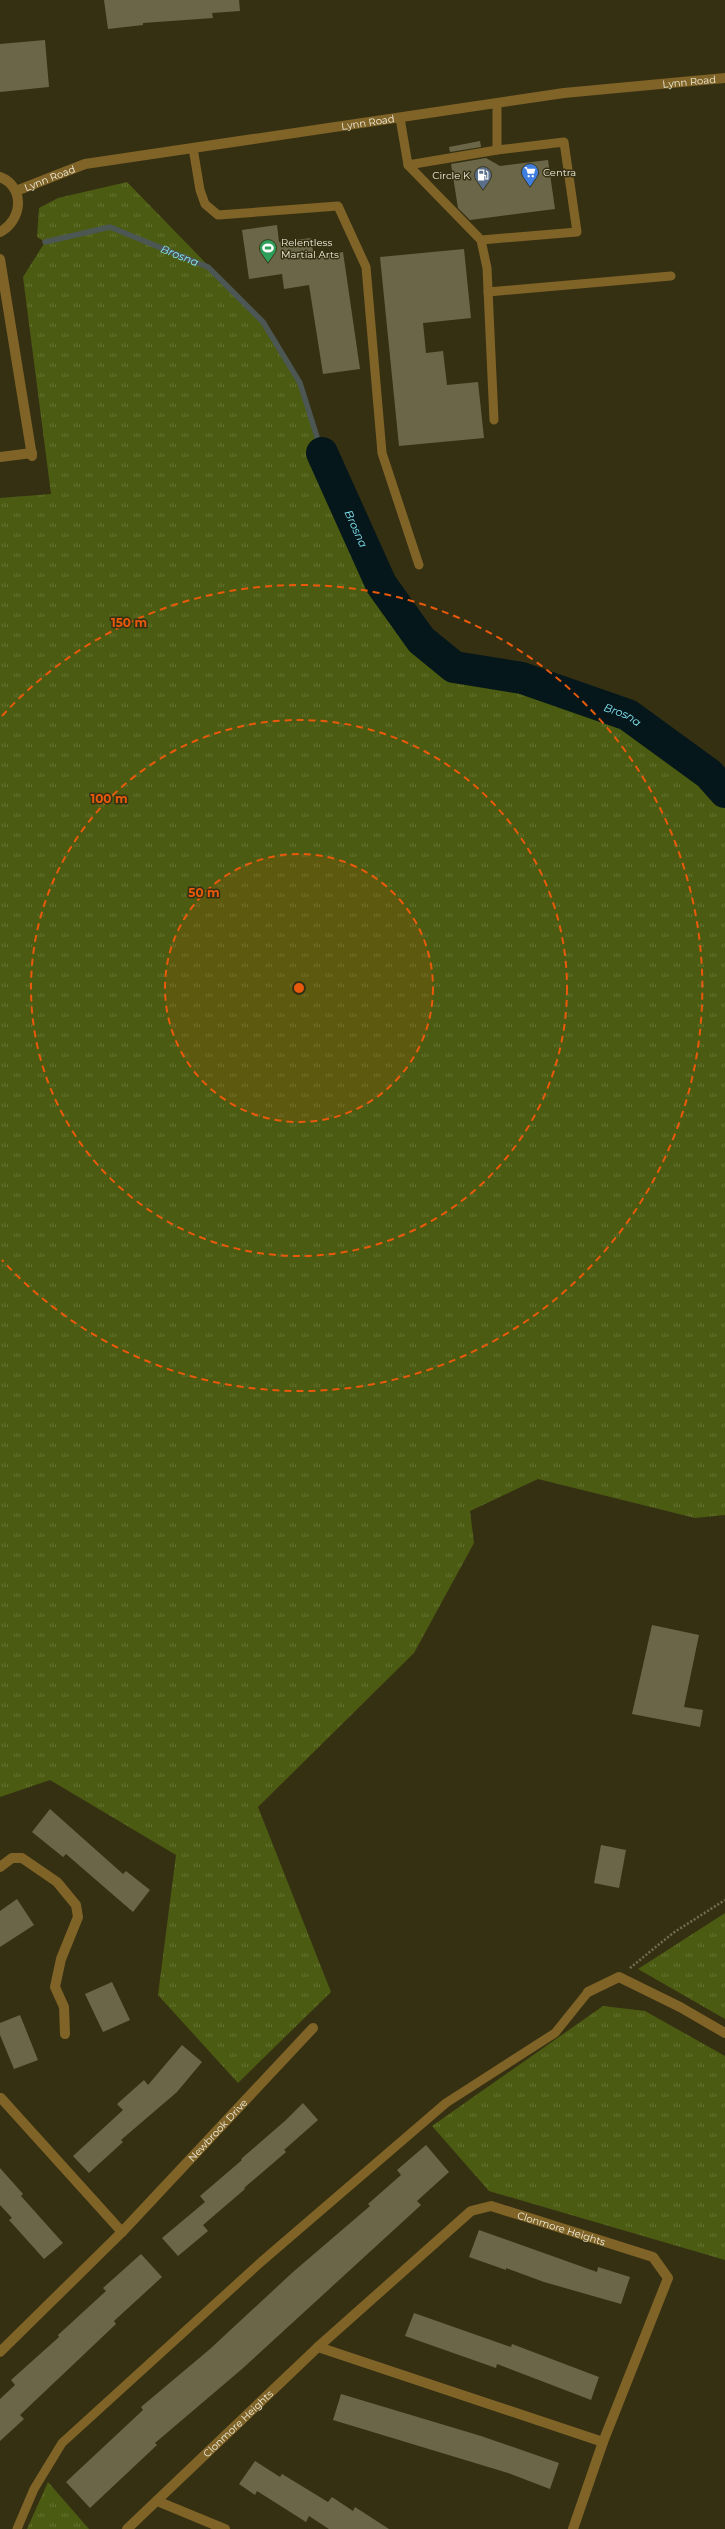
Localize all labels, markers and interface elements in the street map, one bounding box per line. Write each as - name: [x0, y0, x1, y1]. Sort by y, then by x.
- street label: Lynn Road: [662, 73, 716, 91]
- street label: Lynn Road: [340, 112, 395, 133]
- supermarket icon: Centra: [520, 162, 540, 187]
- street label: Lynn Road: [22, 163, 77, 194]
- fuel station icon: Circle K: [473, 165, 493, 190]
- place label: Centra: [543, 166, 576, 179]
- place label: Circle K: [432, 169, 471, 182]
- place label: Relentless Martial Arts: [281, 236, 339, 261]
- sports icon: Relentless Martial Arts: [258, 238, 278, 263]
- water label: Brosna: [159, 241, 201, 269]
- water label: Brosna: [342, 508, 371, 550]
- text: 150 m: [111, 615, 147, 630]
- water label: Brosna: [602, 700, 644, 729]
- text: 100 m: [91, 791, 127, 806]
- text: 50 m: [188, 885, 220, 900]
- centre of rings: [292, 981, 306, 995]
- street label: Newbrook Drive: [186, 2096, 250, 2164]
- street label: Clonmore Heights: [516, 2209, 607, 2249]
- street label: Clonmore Heights: [200, 2387, 276, 2460]

